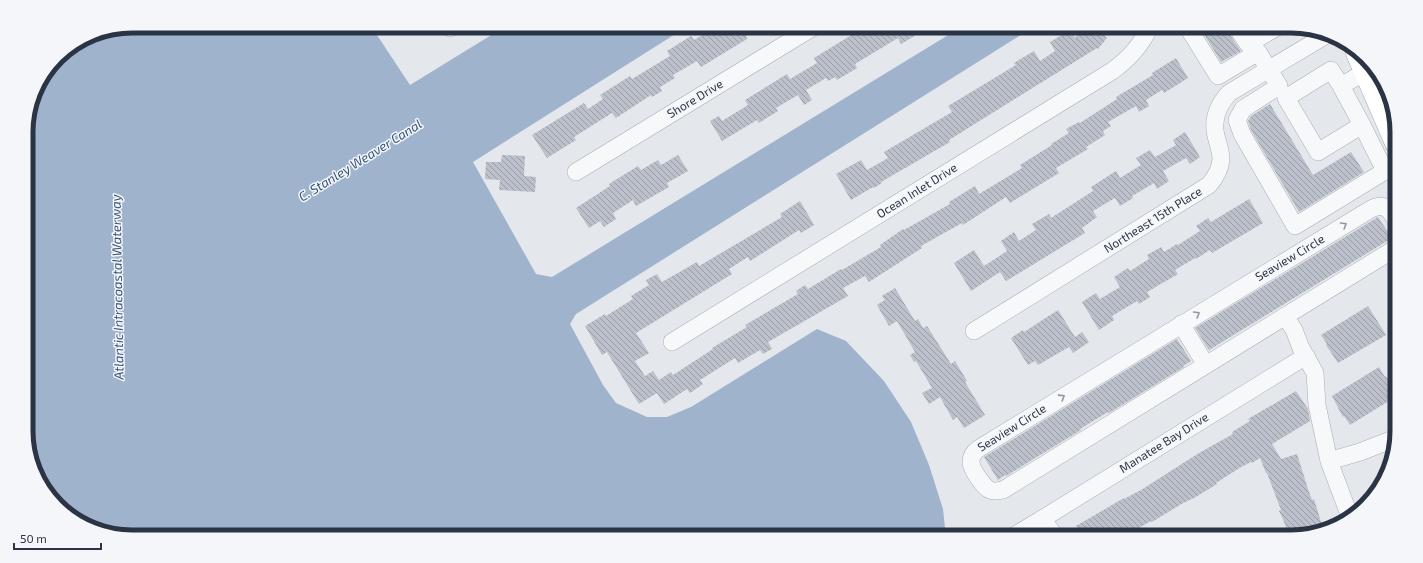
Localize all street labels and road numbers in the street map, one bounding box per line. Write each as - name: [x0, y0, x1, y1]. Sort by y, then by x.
- street label: Shore Drive: [664, 76, 725, 120]
- street label: Ocean Inlet Drive: [874, 160, 959, 221]
- street label: Northeast 15th Place: [1101, 183, 1204, 255]
- street label: Seaview Circle: [1252, 231, 1327, 283]
- street label: Seaview Circle: [975, 400, 1048, 454]
- street label: Manatee Bay Drive: [1116, 409, 1210, 475]

